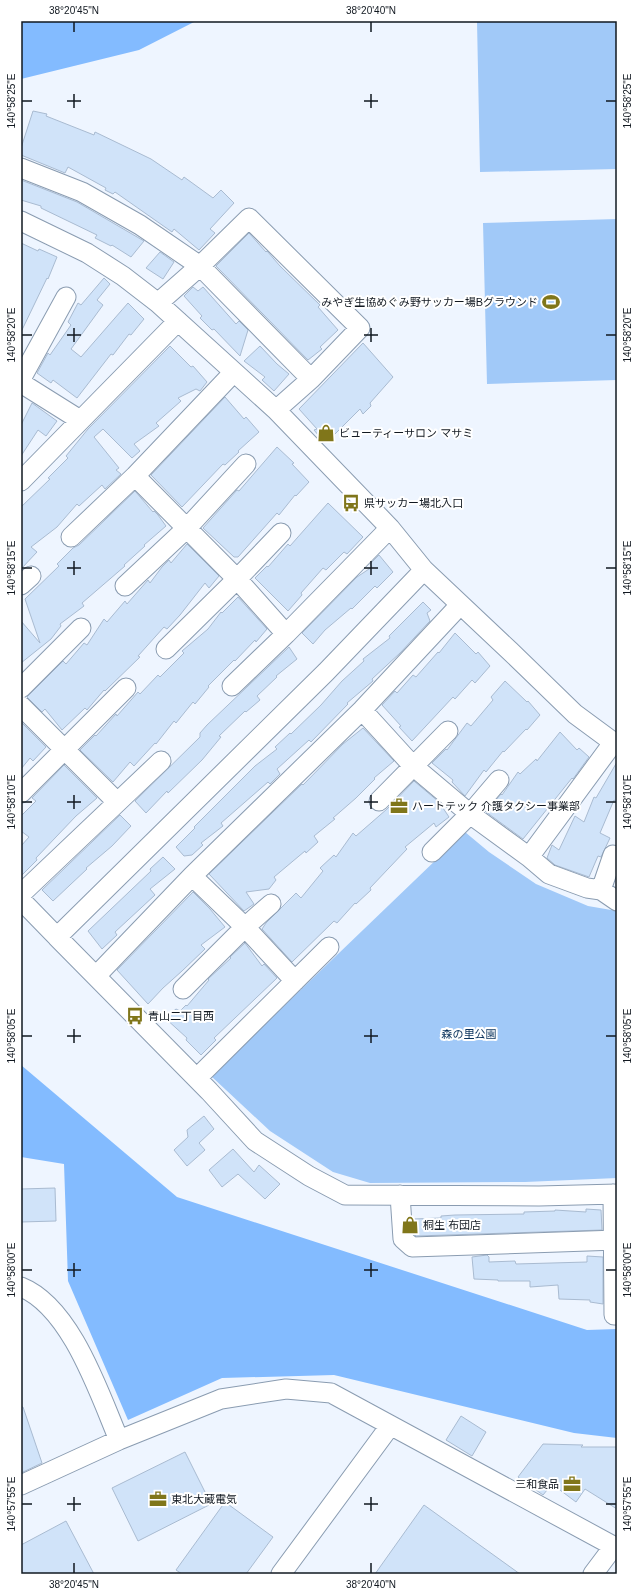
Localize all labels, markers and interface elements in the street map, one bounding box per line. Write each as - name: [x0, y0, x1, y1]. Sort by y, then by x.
- text: 38°20'45"N: [49, 5, 99, 16]
- text: 38°20'40"N: [346, 5, 396, 16]
- text: 140°58'25"E: [6, 73, 17, 129]
- text: 140°58'25"E: [622, 73, 633, 129]
- sports icon: みやぎ生協めぐみ野サッカー場Bグラウンド: [541, 292, 561, 312]
- place label: みやぎ生協めぐみ野サッカー場Bグラウンド: [321, 296, 538, 308]
- text: 140°58'20"E: [6, 307, 17, 363]
- text: 140°58'20"E: [622, 307, 633, 363]
- shop icon: ビューティーサロン マサミ: [316, 423, 336, 443]
- place label: ビューティーサロン マサミ: [339, 427, 473, 439]
- bus stop icon: 県サッカー場北入口: [341, 493, 361, 513]
- place label: 県サッカー場北入口: [364, 497, 463, 509]
- text: 140°58'15"E: [6, 540, 17, 596]
- text: 140°58'15"E: [622, 540, 633, 596]
- text: 140°58'10"E: [6, 774, 17, 830]
- text: 140°58'10"E: [622, 774, 633, 830]
- office icon: ハートテック 介護タクシー事業部: [389, 796, 409, 816]
- place label: ハートテック 介護タクシー事業部: [412, 800, 580, 812]
- bus stop icon: 青山二丁目西: [125, 1006, 145, 1026]
- text: 140°58'05"E: [6, 1008, 17, 1064]
- text: 140°58'05"E: [622, 1008, 633, 1064]
- place label: 青山二丁目西: [148, 1010, 214, 1022]
- park label: 森の里公園: [442, 1028, 497, 1040]
- shop icon: 桐生 布団店: [400, 1215, 420, 1235]
- place label: 桐生 布団店: [423, 1219, 481, 1231]
- text: 140°58'00"E: [6, 1242, 17, 1298]
- text: 140°58'00"E: [622, 1242, 633, 1298]
- office icon: 三和食品: [562, 1474, 582, 1494]
- text: 140°57'55"E: [6, 1476, 17, 1532]
- text: 140°57'55"E: [622, 1476, 633, 1532]
- place label: 三和食品: [515, 1478, 559, 1490]
- office icon: 東北大蔵電気: [148, 1489, 168, 1509]
- place label: 東北大蔵電気: [171, 1493, 237, 1505]
- text: 38°20'45"N: [49, 1579, 99, 1590]
- text: 38°20'40"N: [346, 1579, 396, 1590]

